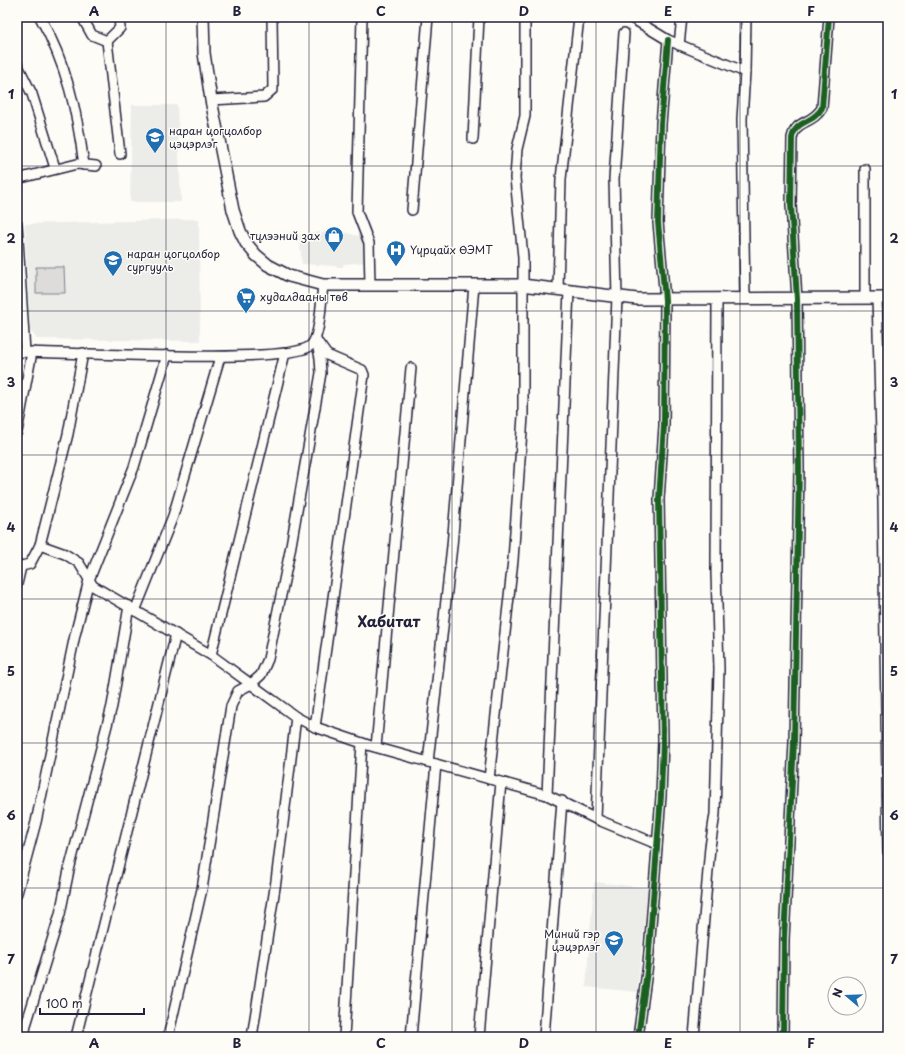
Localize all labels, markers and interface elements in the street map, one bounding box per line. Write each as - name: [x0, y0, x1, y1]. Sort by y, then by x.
- text: A: [89, 1, 99, 20]
- text: B: [233, 1, 242, 20]
- text: C: [376, 1, 386, 20]
- text: D: [519, 1, 529, 20]
- text: E: [664, 1, 672, 20]
- text: F: [807, 1, 815, 20]
- text: 1: [8, 84, 14, 103]
- text: 1: [891, 84, 897, 103]
- place label: наран цогцолбор цэцэрлэг: [169, 122, 262, 152]
- school or university icon: наран цогцолбор цэцэрлэг: [144, 126, 166, 154]
- shop icon: түлээний зах: [323, 225, 345, 253]
- place label: түлээний зах: [250, 227, 320, 244]
- text: 2: [6, 228, 16, 247]
- text: 2: [889, 228, 899, 247]
- hospital icon: Үүрцайх ӨЭМТ: [385, 239, 407, 267]
- place label: Үүрцайх ӨЭМТ: [410, 241, 493, 258]
- place label: наран цогцолбор сургууль: [127, 245, 220, 275]
- school or university icon: наран цогцолбор сургууль: [102, 249, 124, 277]
- supermarket icon: худалдааны төв: [235, 286, 257, 314]
- place label: худалдааны төв: [260, 288, 348, 305]
- text: 3: [7, 372, 16, 391]
- text: 3: [890, 372, 899, 391]
- text: 4: [7, 517, 16, 536]
- text: 4: [890, 517, 899, 536]
- district label: Хабитат: [358, 609, 421, 632]
- text: 5: [7, 661, 15, 680]
- text: 5: [890, 661, 898, 680]
- text: 6: [6, 805, 16, 824]
- text: 6: [889, 805, 899, 824]
- place label: Миний гэр цэцэрлэг: [544, 925, 600, 955]
- school or university icon: Миний гэр цэцэрлэг: [603, 929, 625, 957]
- text: 7: [7, 949, 15, 968]
- text: 7: [890, 949, 898, 968]
- north arrow: [827, 976, 867, 1016]
- text: N: [828, 985, 847, 999]
- scale bar: [40, 990, 144, 1016]
- text: 100 m: [46, 994, 83, 1012]
- text: A: [89, 1033, 99, 1052]
- text: B: [233, 1033, 242, 1052]
- text: C: [376, 1033, 386, 1052]
- text: D: [519, 1033, 529, 1052]
- text: E: [664, 1033, 672, 1052]
- text: F: [807, 1033, 815, 1052]

